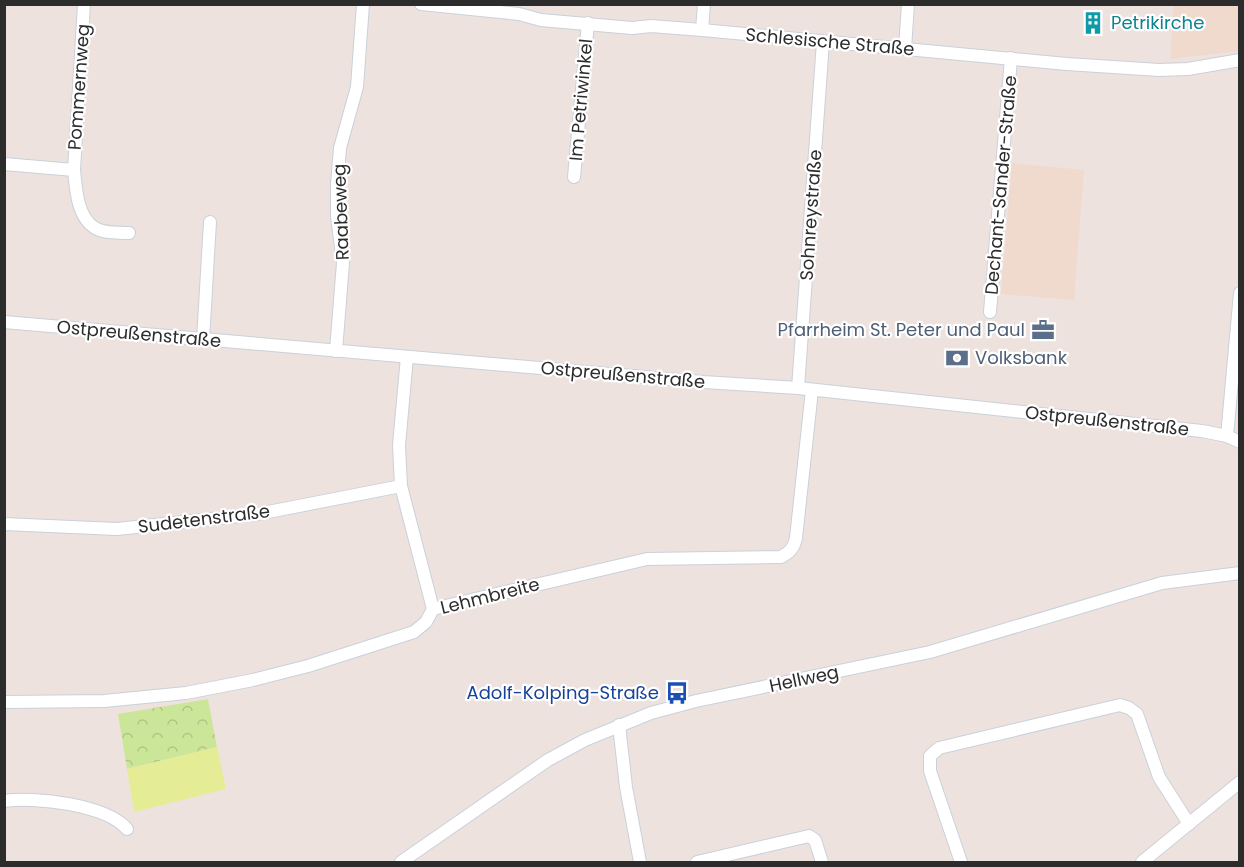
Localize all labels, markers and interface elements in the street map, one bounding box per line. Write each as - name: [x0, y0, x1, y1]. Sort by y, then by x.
- building icon: Petrikirche: [1080, 10, 1106, 36]
- place label: Petrikirche: [1111, 10, 1204, 35]
- street label: Schlesische Straße: [744, 22, 916, 61]
- street label: Pommernweg: [62, 23, 95, 151]
- street label: Im Petriwinkel: [563, 38, 598, 162]
- street label: Dechant-Sander-Straße: [978, 74, 1023, 296]
- street label: Sohnreystraße: [793, 149, 828, 281]
- street label: Raabeweg: [326, 163, 355, 261]
- street label: Ostpreußenstraße: [56, 314, 222, 353]
- place label: Pfarrheim St. Peter und Paul: [778, 317, 1025, 342]
- office icon: Pfarrheim St. Peter und Paul: [1030, 317, 1056, 343]
- bank icon: Volksbank: [944, 345, 970, 371]
- place label: Volksbank: [975, 345, 1068, 370]
- street label: Ostpreußenstraße: [540, 355, 706, 394]
- street label: Ostpreußenstraße: [1024, 399, 1190, 442]
- street label: Sudetenstraße: [136, 498, 271, 539]
- street label: Lehmbreite: [438, 571, 542, 620]
- street label: Hellweg: [767, 659, 841, 698]
- place label: Adolf-Kolping-Straße: [467, 680, 659, 705]
- bus stop icon: Adolf-Kolping-Straße: [664, 680, 690, 706]

